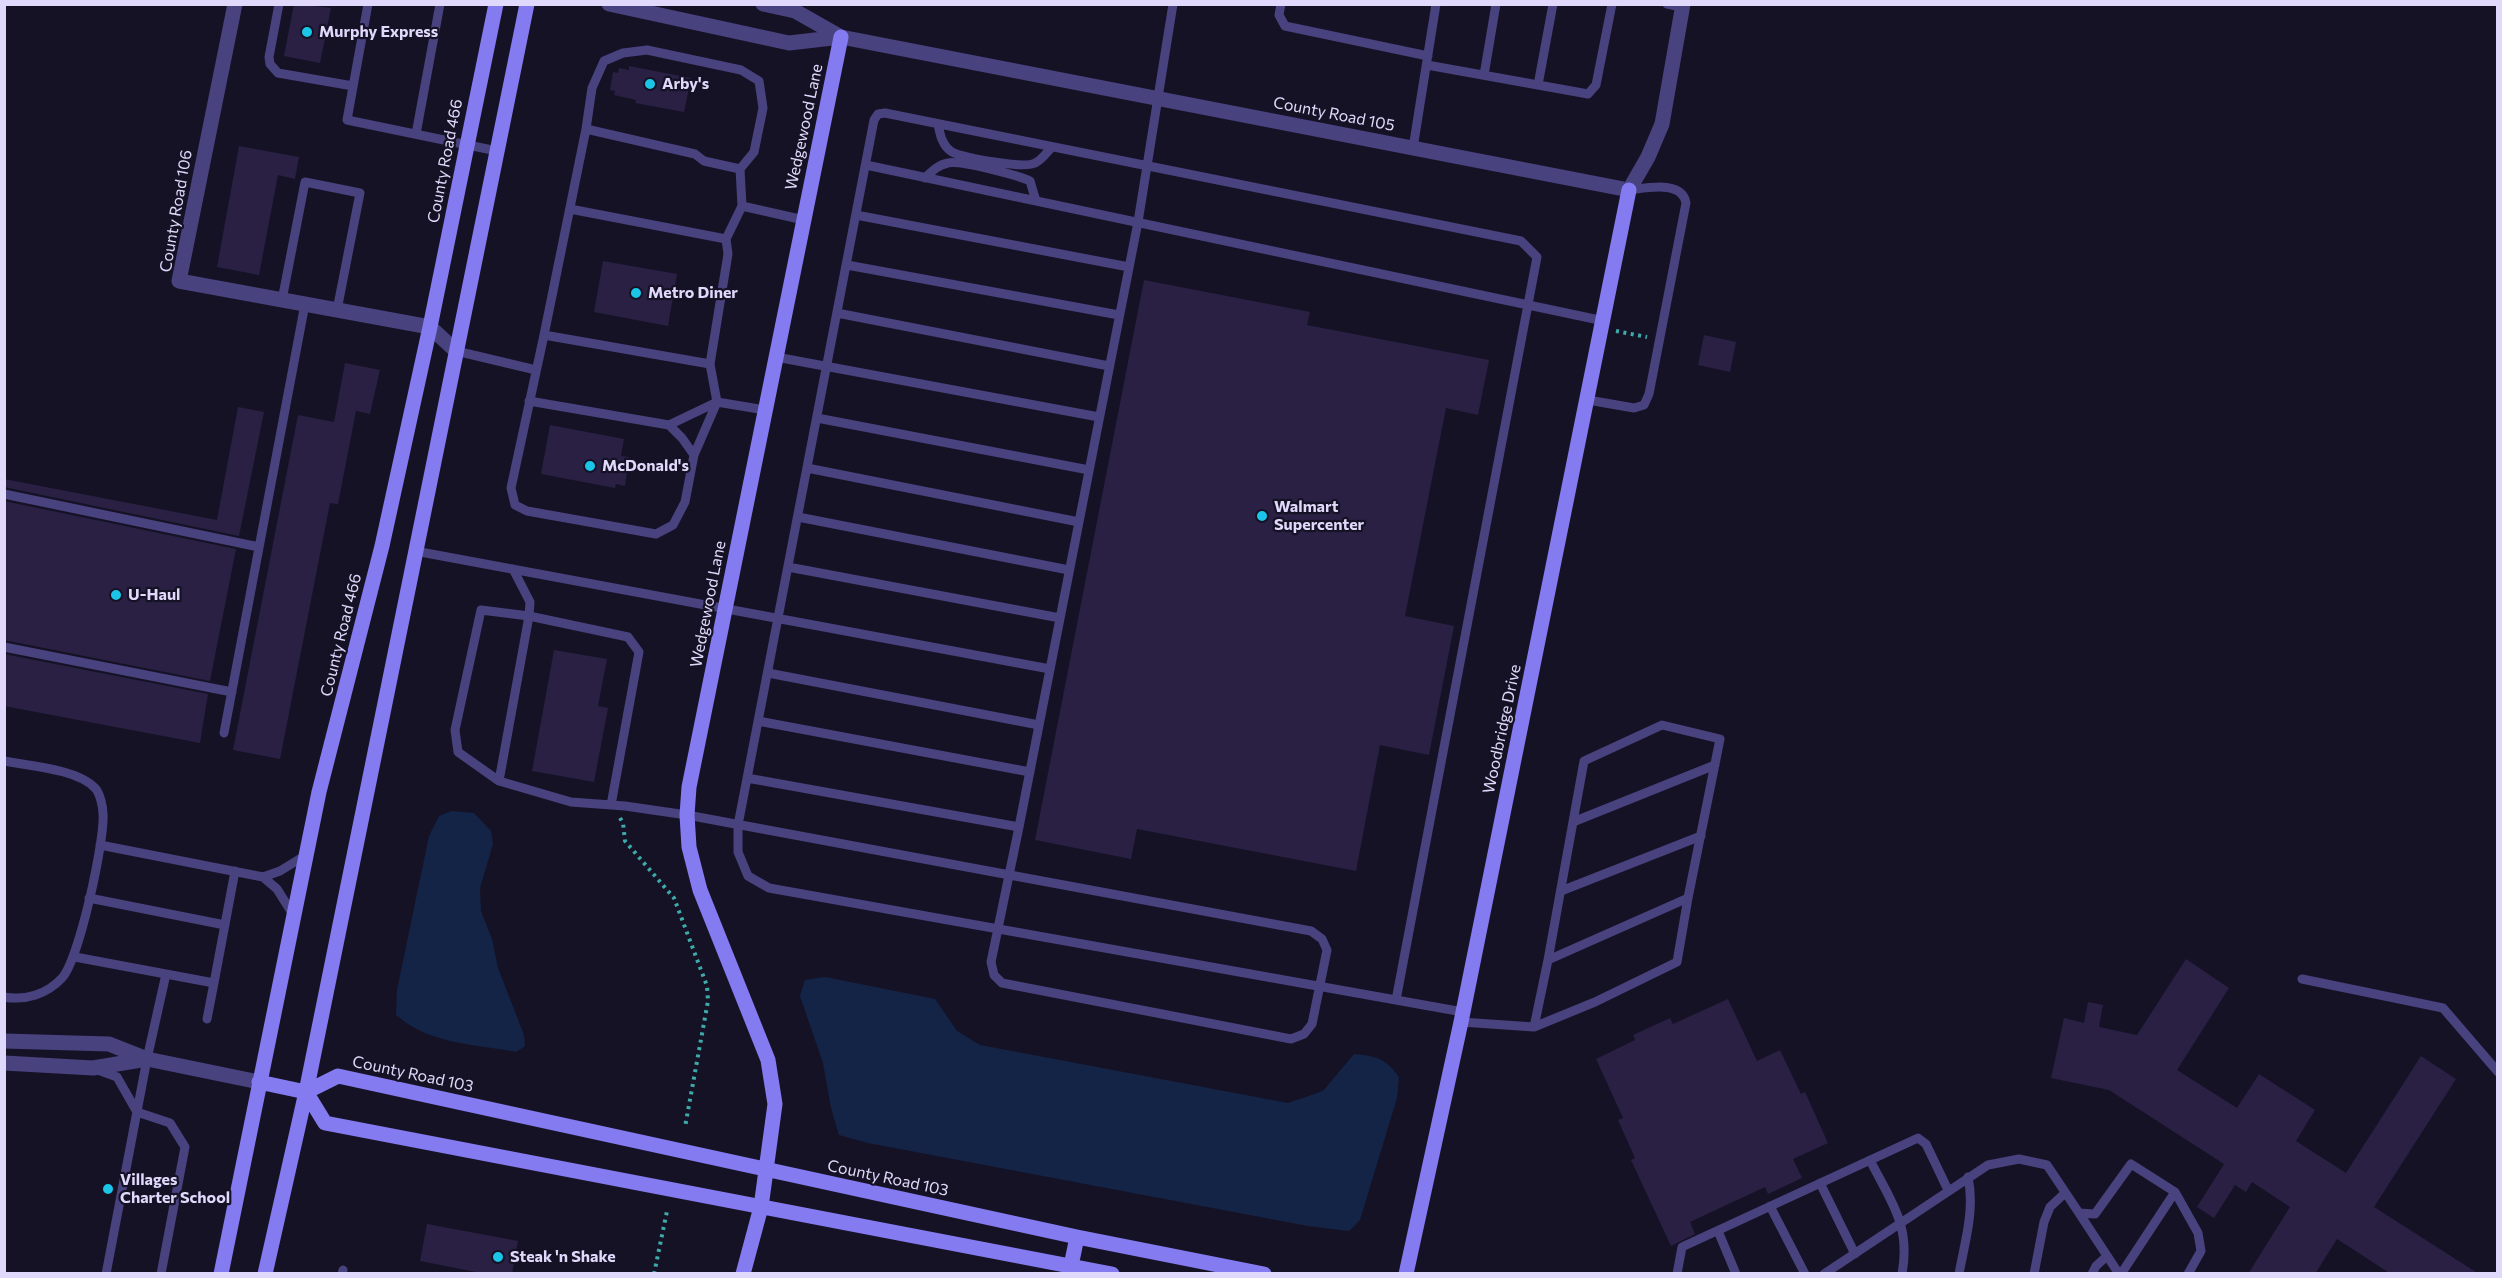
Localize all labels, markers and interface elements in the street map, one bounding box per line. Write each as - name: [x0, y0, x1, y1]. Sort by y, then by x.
- place label: Murphy Express: [319, 22, 438, 42]
- marker: Murphy Express: [300, 25, 314, 39]
- street label: Wedgewood Lane: [781, 62, 827, 192]
- place label: Arby's: [662, 74, 709, 94]
- marker: Arby's: [643, 77, 657, 91]
- street label: County Road 105: [1272, 93, 1396, 135]
- street label: County Road 466: [424, 97, 466, 225]
- street label: County Road 106: [156, 148, 196, 274]
- place label: Metro Diner: [648, 283, 738, 303]
- marker: Metro Diner: [629, 286, 643, 300]
- place label: McDonald's: [602, 456, 689, 476]
- marker: McDonald's: [583, 459, 597, 473]
- place label: Walmart Supercenter: [1274, 497, 1364, 535]
- marker: Walmart Supercenter: [1255, 509, 1269, 523]
- street label: Wedgewood Lane: [686, 539, 730, 669]
- street label: County Road 466: [316, 572, 366, 698]
- place label: U-Haul: [128, 585, 180, 605]
- marker: U-Haul: [109, 588, 123, 602]
- street label: Woodbridge Drive: [1479, 663, 1525, 795]
- street label: County Road 103: [351, 1052, 475, 1096]
- street label: County Road 103: [826, 1156, 950, 1200]
- place label: Villages Charter School: [120, 1170, 230, 1208]
- marker: Villages Charter School: [101, 1182, 115, 1196]
- place label: Steak 'n Shake: [510, 1247, 616, 1267]
- marker: Steak 'n Shake: [491, 1250, 505, 1264]

